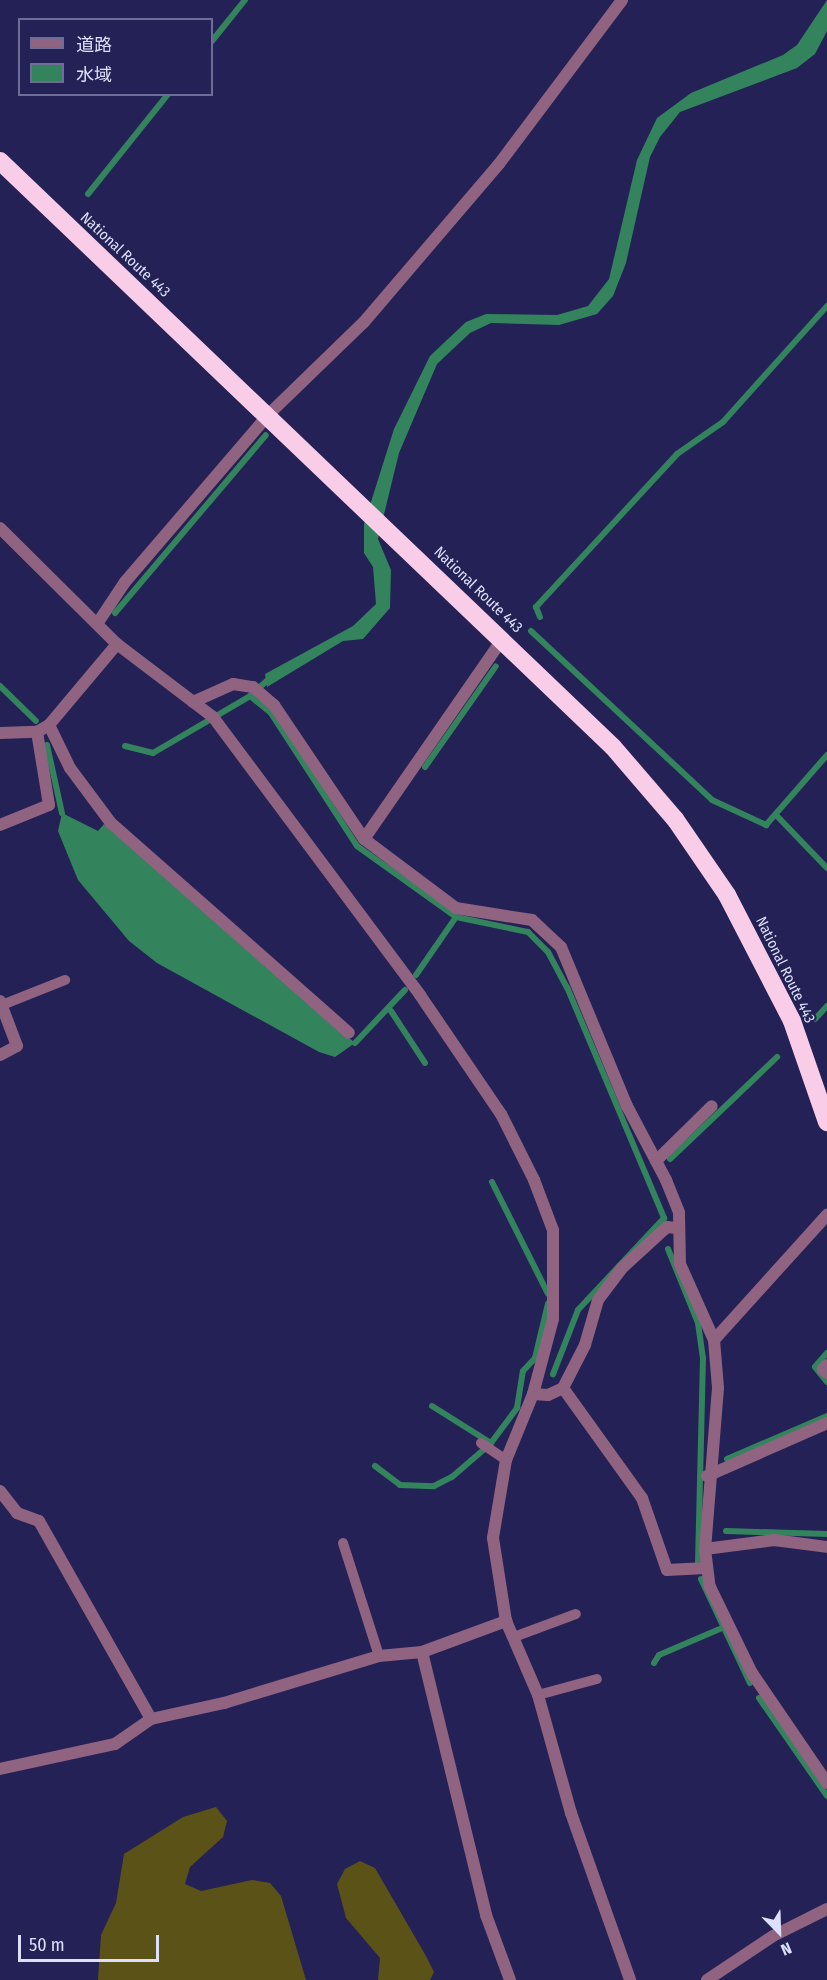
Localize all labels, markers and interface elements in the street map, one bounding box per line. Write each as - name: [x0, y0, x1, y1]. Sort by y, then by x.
- legend: [18, 18, 213, 96]
- text: 道路: [76, 34, 112, 56]
- text: 水域: [76, 64, 112, 86]
- street label: National Route 443: [76, 209, 174, 301]
- street label: National Route 443: [430, 543, 526, 637]
- street label: National Route 443: [751, 914, 819, 1026]
- north arrow: [749, 1902, 809, 1962]
- scale bar: [21, 1923, 162, 1961]
- text: 50 m: [29, 1934, 65, 1956]
- text: N: [778, 1938, 794, 1960]

